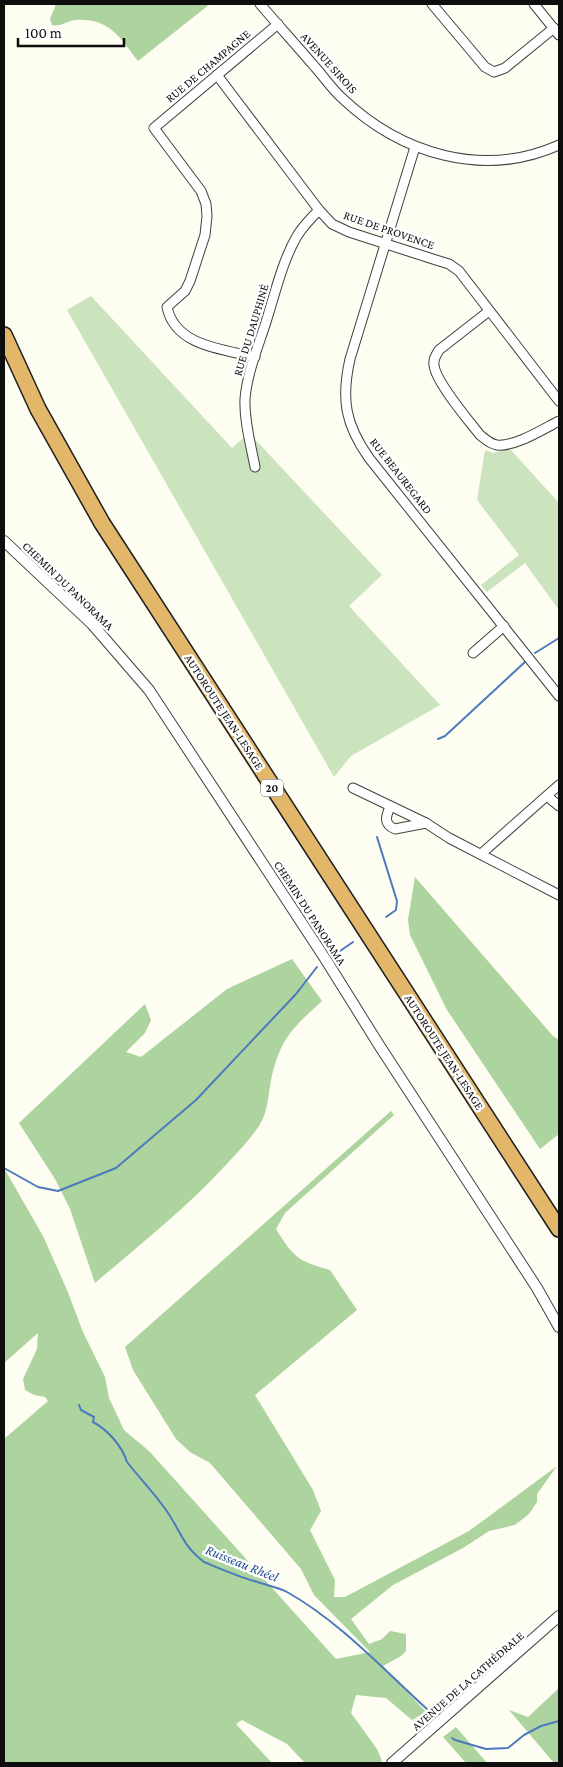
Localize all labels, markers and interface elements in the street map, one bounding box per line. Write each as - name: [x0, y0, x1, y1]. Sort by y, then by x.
- scale bar: [18, 15, 124, 47]
- text: 100 m: [25, 25, 62, 41]
- street label: RUE DE CHAMPAGNE: [163, 26, 253, 105]
- street label: AVENUE SIROIS: [298, 30, 360, 97]
- street label: RUE DE PROVENCE: [342, 208, 437, 252]
- street label: RUE DU DAUPHINÉ: [230, 282, 272, 378]
- street label: RUE BEAUREGARD: [367, 435, 435, 517]
- street label: CHEMIN DU PANORAMA: [19, 539, 117, 633]
- street label: AUTOROUTE JEAN-LESAGE: [181, 652, 267, 773]
- road number: 20: [261, 780, 283, 796]
- street label: CHEMIN DU PANORAMA: [271, 858, 349, 968]
- street label: AUTOROUTE JEAN-LESAGE: [401, 992, 487, 1113]
- water label: Ruisseau Rhéel: [203, 1541, 281, 1585]
- street label: AVENUE DE LA CATHÉDRALE: [409, 1628, 527, 1734]

